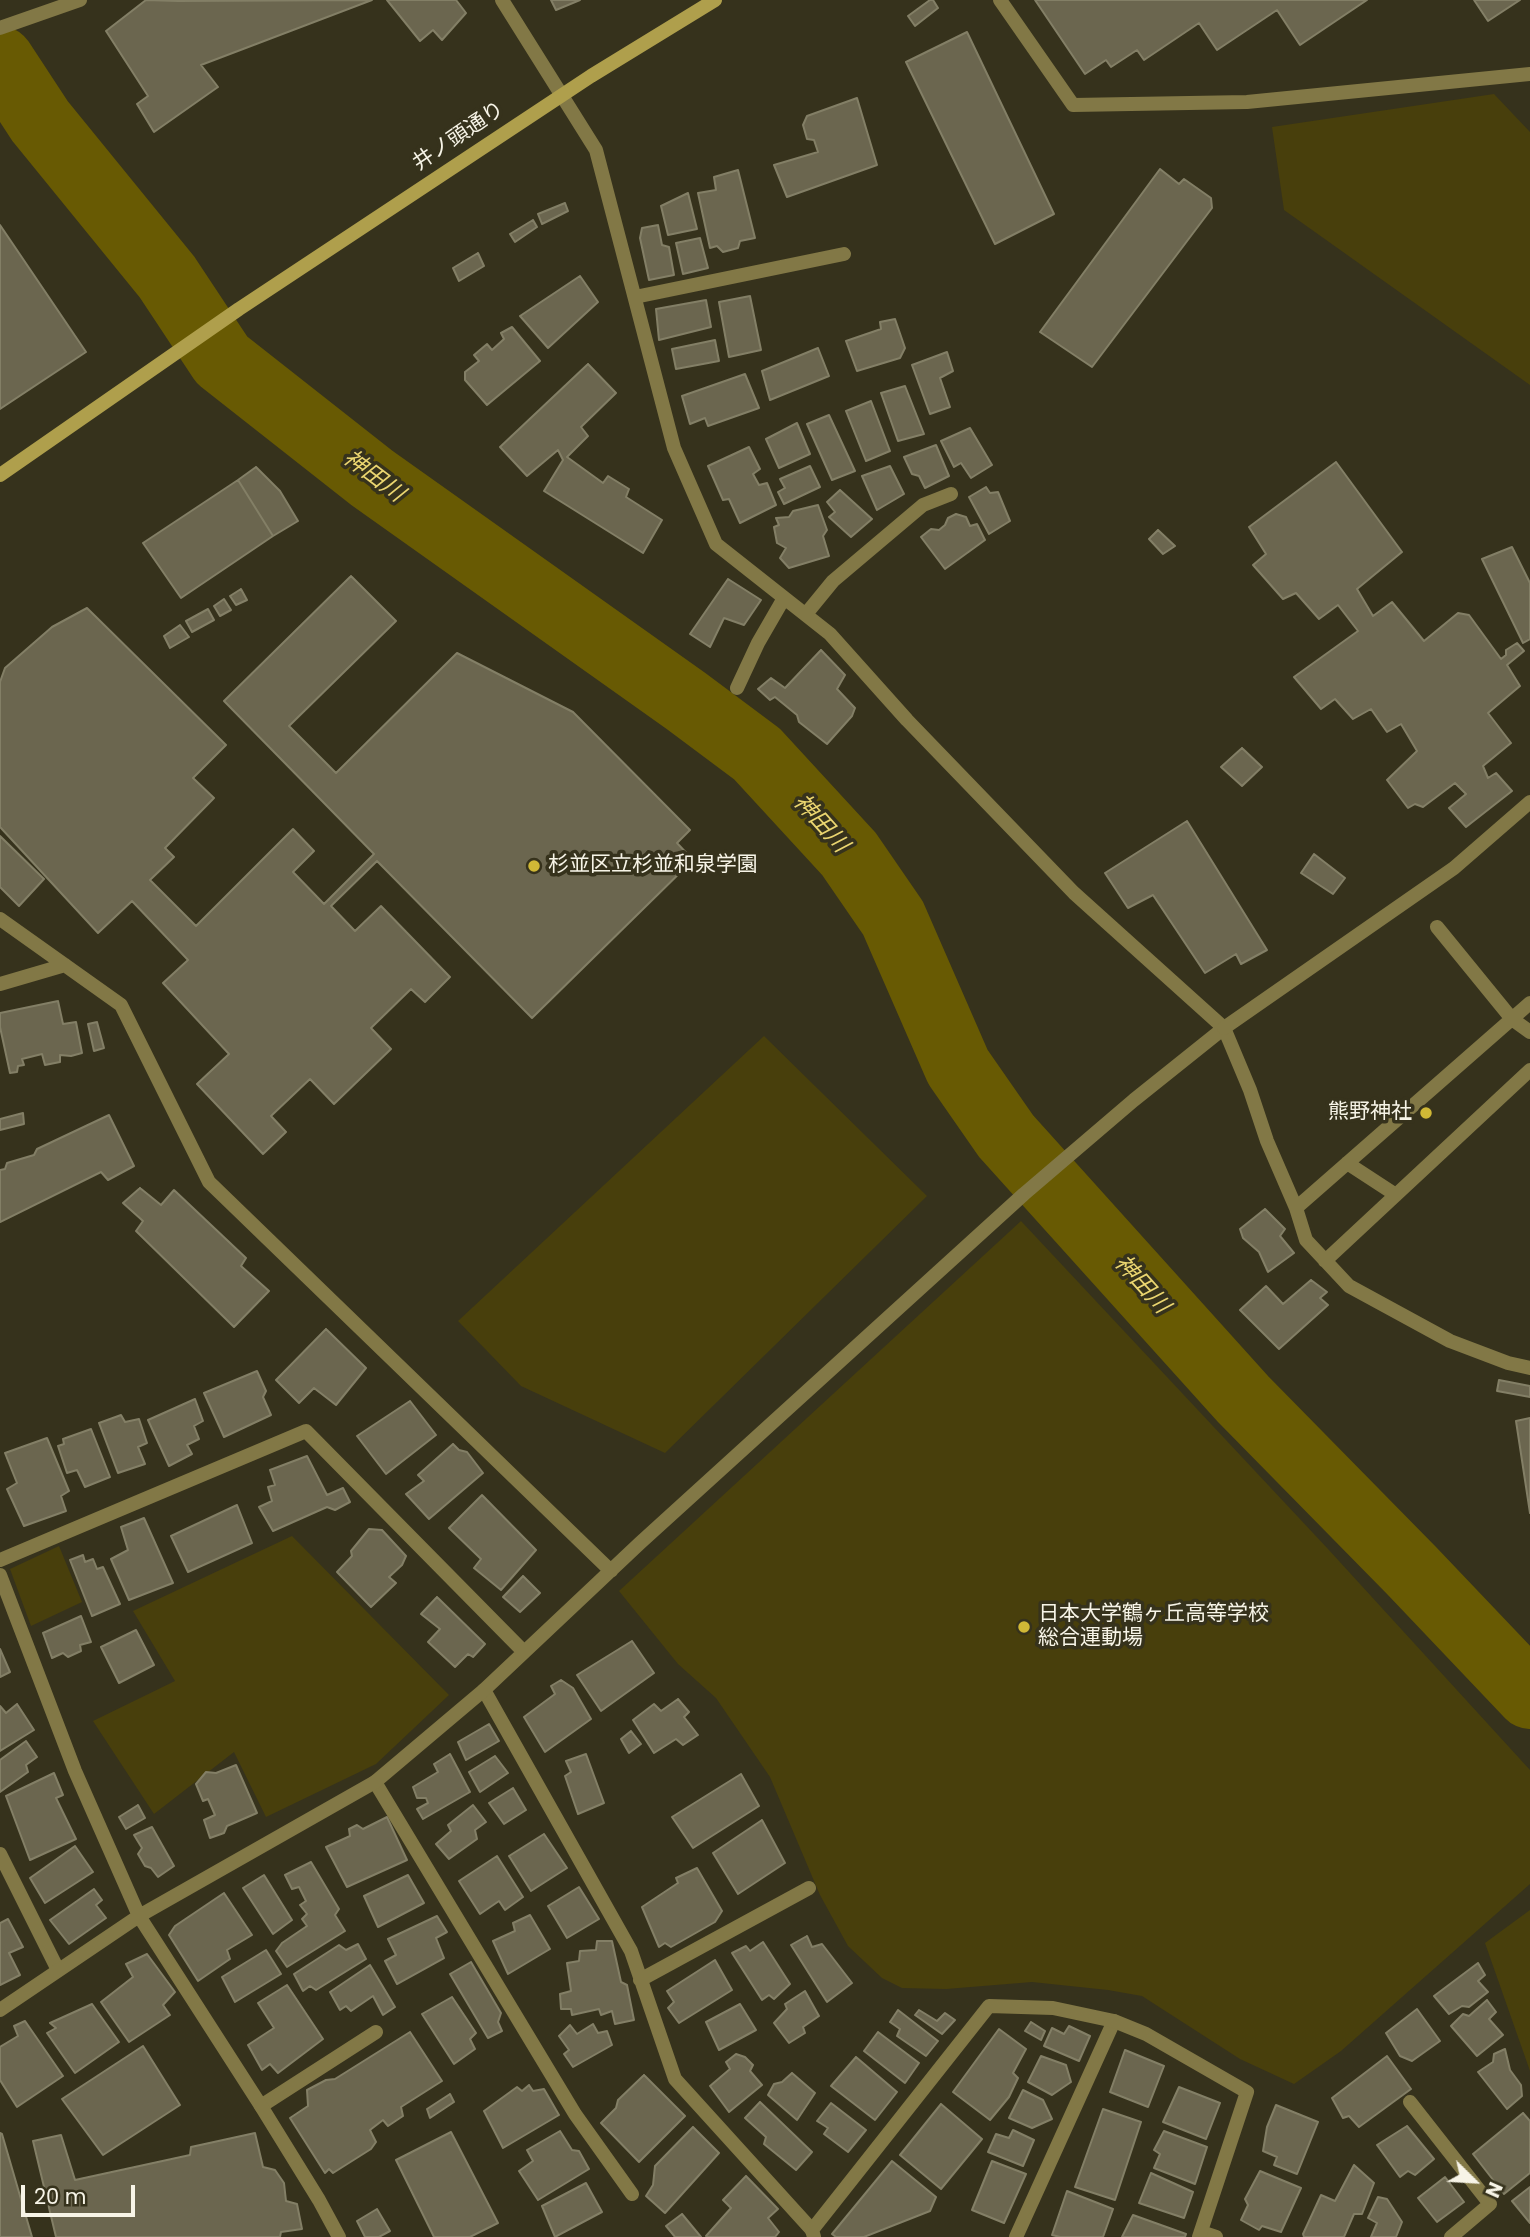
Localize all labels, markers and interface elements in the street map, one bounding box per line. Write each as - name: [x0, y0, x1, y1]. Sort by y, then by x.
- street label: 井ノ頭通り: [408, 97, 510, 177]
- water label: 神田川: [337, 445, 409, 509]
- water label: 神田川: [787, 789, 853, 859]
- place label: 杉並区立杉並和泉学園: [548, 853, 758, 879]
- marker: 杉並区立杉並和泉学園: [526, 858, 542, 874]
- place label: 熊野神社: [1328, 1100, 1412, 1126]
- marker: 熊野神社: [1418, 1105, 1434, 1121]
- water label: 神田川: [1108, 1250, 1174, 1320]
- place label: 日本大学鶴ヶ丘高等学校 総合運動場: [1038, 1602, 1269, 1652]
- marker: 日本大学鶴ヶ丘高等学校 総合運動場: [1016, 1619, 1032, 1635]
- north arrow: [1439, 2146, 1509, 2216]
- scale bar: [24, 2170, 138, 2214]
- text: N: [1478, 2178, 1509, 2202]
- text: 20 m: [34, 2182, 87, 2211]

